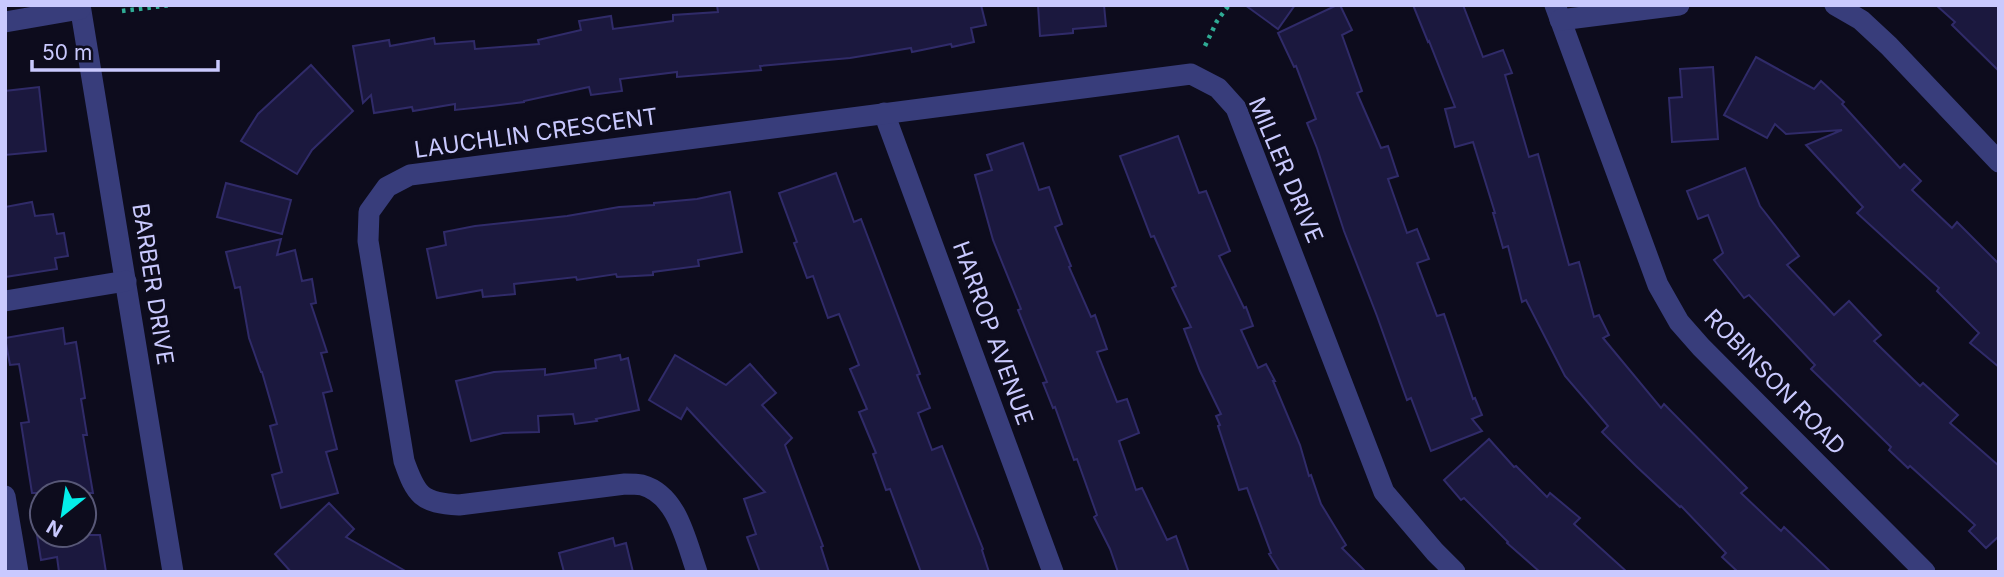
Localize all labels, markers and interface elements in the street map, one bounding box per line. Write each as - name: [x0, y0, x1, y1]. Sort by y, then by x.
- scale bar: [32, 28, 217, 72]
- text: 50 m: [42, 40, 92, 65]
- street label: MILLER DRIVE: [1243, 93, 1329, 247]
- street label: LAUCHLIN CRESCENT: [413, 102, 659, 164]
- street label: BARBER DRIVE: [126, 201, 180, 367]
- street label: HARROP AVENUE: [947, 237, 1039, 429]
- street label: ROBINSON ROAD: [1699, 304, 1851, 460]
- north arrow: [28, 479, 98, 549]
- text: N: [43, 515, 67, 542]

